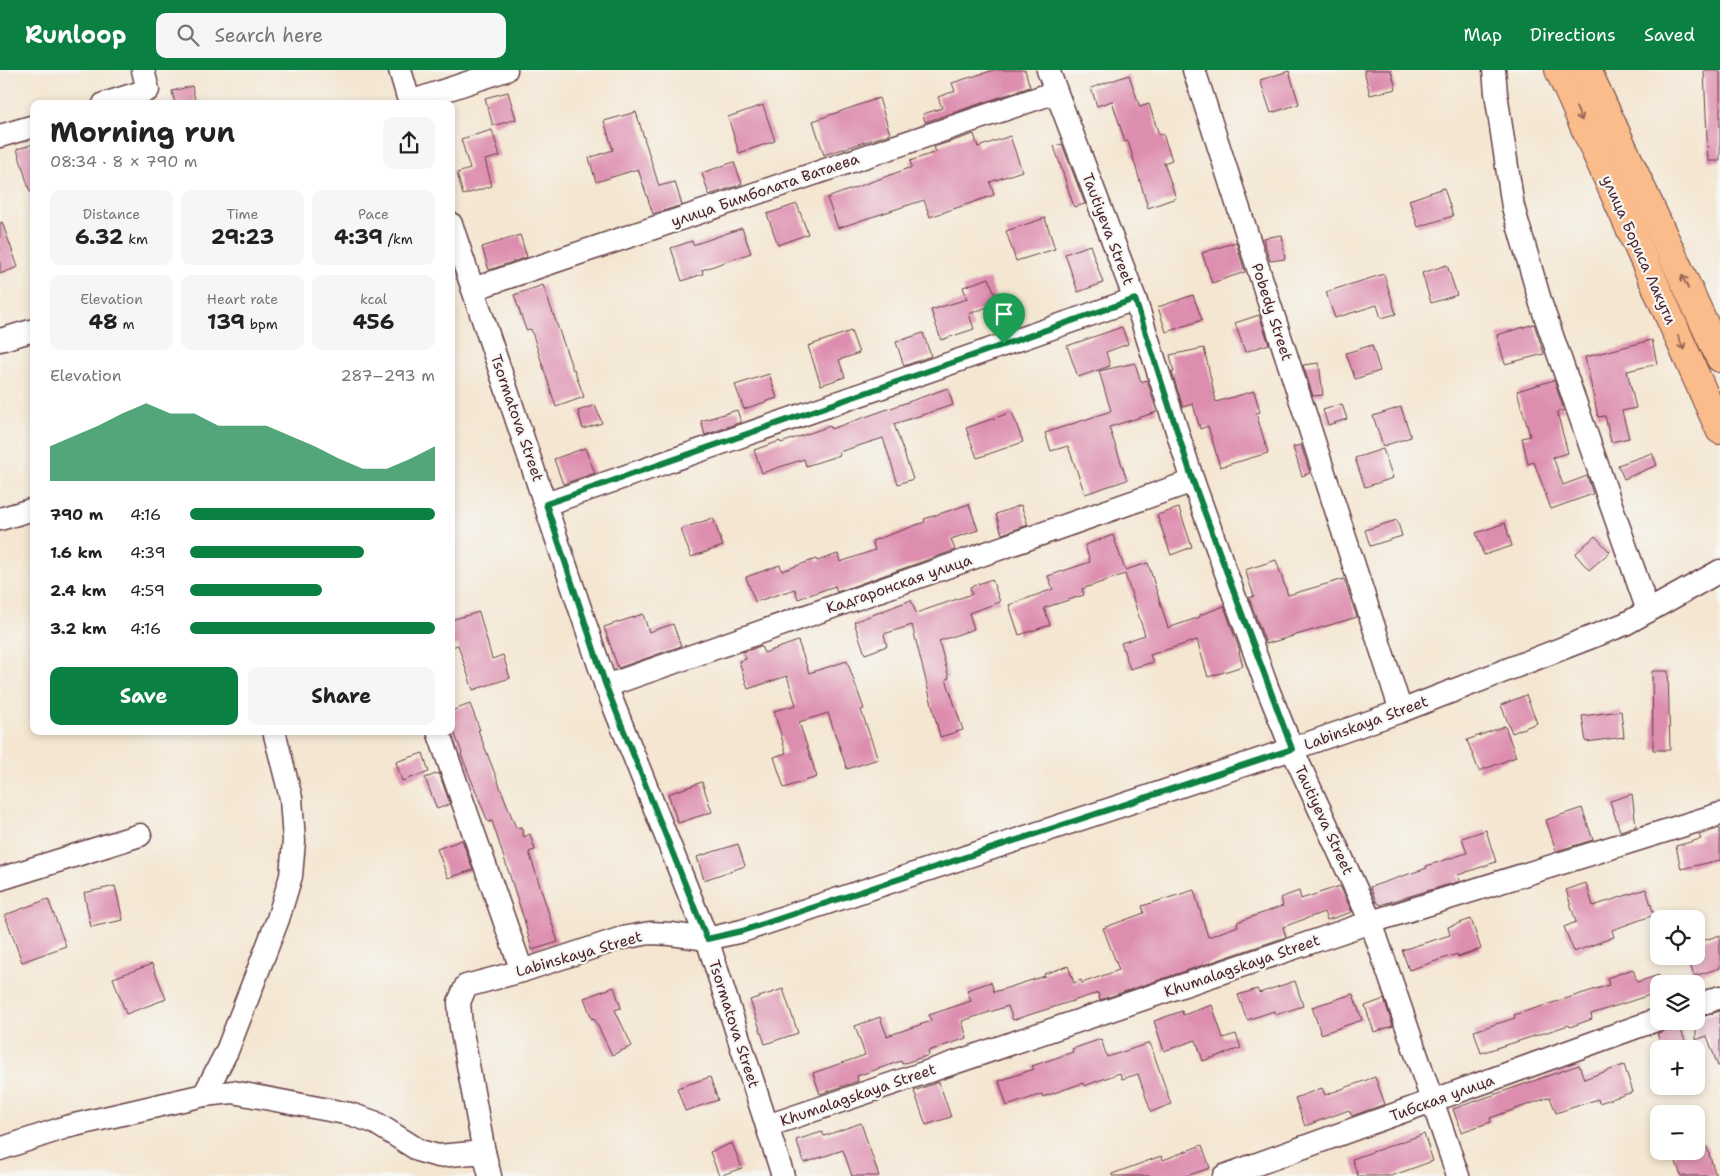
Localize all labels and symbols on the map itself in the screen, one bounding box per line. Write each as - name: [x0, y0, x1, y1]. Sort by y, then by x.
- one-way arrow: [1574, 107, 1584, 122]
- street label: улица Бимболата Ватаева: [668, 148, 862, 232]
- street label: Tautiyeva Street: [1077, 170, 1139, 288]
- street label: улица Бориса Лакути: [1597, 172, 1681, 328]
- street label: Pobedy Street: [1247, 261, 1297, 363]
- one-way arrow: [1679, 275, 1689, 290]
- pin: [983, 293, 1025, 344]
- one-way arrow: [1676, 335, 1686, 350]
- street label: Tsormatova Street: [486, 352, 548, 484]
- street label: Кадгаронская улица: [824, 549, 975, 618]
- street label: Labinskaya Street: [1301, 691, 1431, 755]
- street label: Tautiyeva Street: [1290, 762, 1358, 878]
- street label: Labinskaya Street: [513, 926, 645, 982]
- street label: Khumalagskaya Street: [1161, 930, 1323, 1002]
- street label: Tsormatova Street: [704, 957, 764, 1091]
- street label: Khumalagskaya Street: [777, 1059, 939, 1131]
- street label: Тибская улица: [1387, 1070, 1498, 1126]

